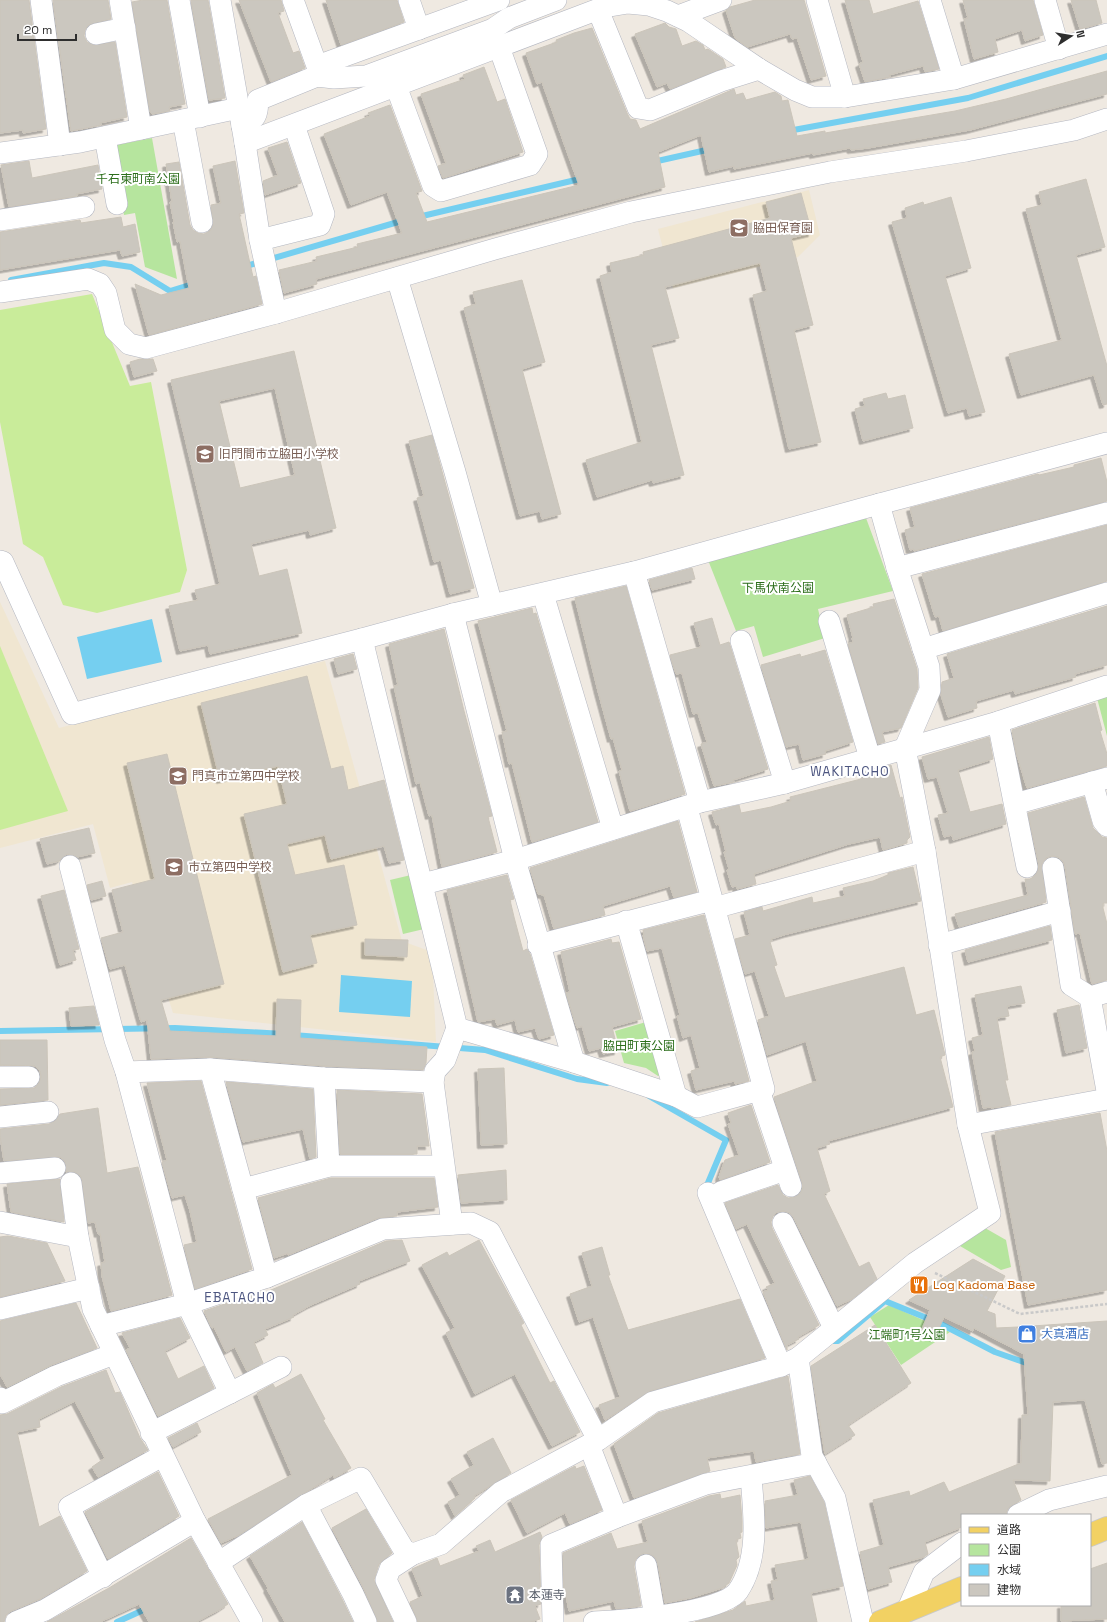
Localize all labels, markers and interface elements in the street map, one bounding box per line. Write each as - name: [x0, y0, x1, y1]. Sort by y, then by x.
- scale bar: [18, 16, 76, 42]
- north arrow: [1051, 16, 1091, 56]
- text: 20 m: [24, 22, 52, 38]
- text: N: [1073, 29, 1088, 39]
- park label: 千石東町南公園: [96, 171, 180, 187]
- school or university icon: 脇田保育園: [728, 217, 750, 239]
- place label: 脇田保育園: [753, 220, 813, 236]
- school or university icon: 旧門間市立脇田小学校: [194, 443, 216, 465]
- place label: 旧門間市立脇田小学校: [219, 446, 339, 462]
- park label: 下馬伏南公園: [742, 580, 814, 596]
- district label: WAKITACHO: [810, 763, 890, 780]
- school or university icon: 門真市立第四中学校: [167, 765, 189, 787]
- place label: 門真市立第四中学校: [192, 768, 300, 784]
- school or university icon: 市立第四中学校: [163, 856, 185, 878]
- place label: 市立第四中学校: [188, 859, 272, 875]
- park label: 脇田町東公園: [603, 1038, 675, 1054]
- restaurant icon: Log Kadoma Base: [908, 1274, 930, 1296]
- place label: Log Kadoma Base: [933, 1277, 1035, 1293]
- district label: EBATACHO: [204, 1289, 276, 1306]
- shop icon: 大真酒店: [1016, 1323, 1038, 1345]
- place label: 大真酒店: [1041, 1326, 1089, 1342]
- park label: 江端町1号公園: [868, 1327, 946, 1343]
- legend: [961, 1514, 1091, 1606]
- text: 道路: [997, 1522, 1021, 1538]
- text: 公園: [997, 1542, 1021, 1558]
- text: 水域: [997, 1562, 1021, 1578]
- text: 建物: [997, 1582, 1021, 1598]
- temple icon: 本蓮寺: [504, 1584, 526, 1606]
- place label: 本蓮寺: [529, 1587, 565, 1603]

